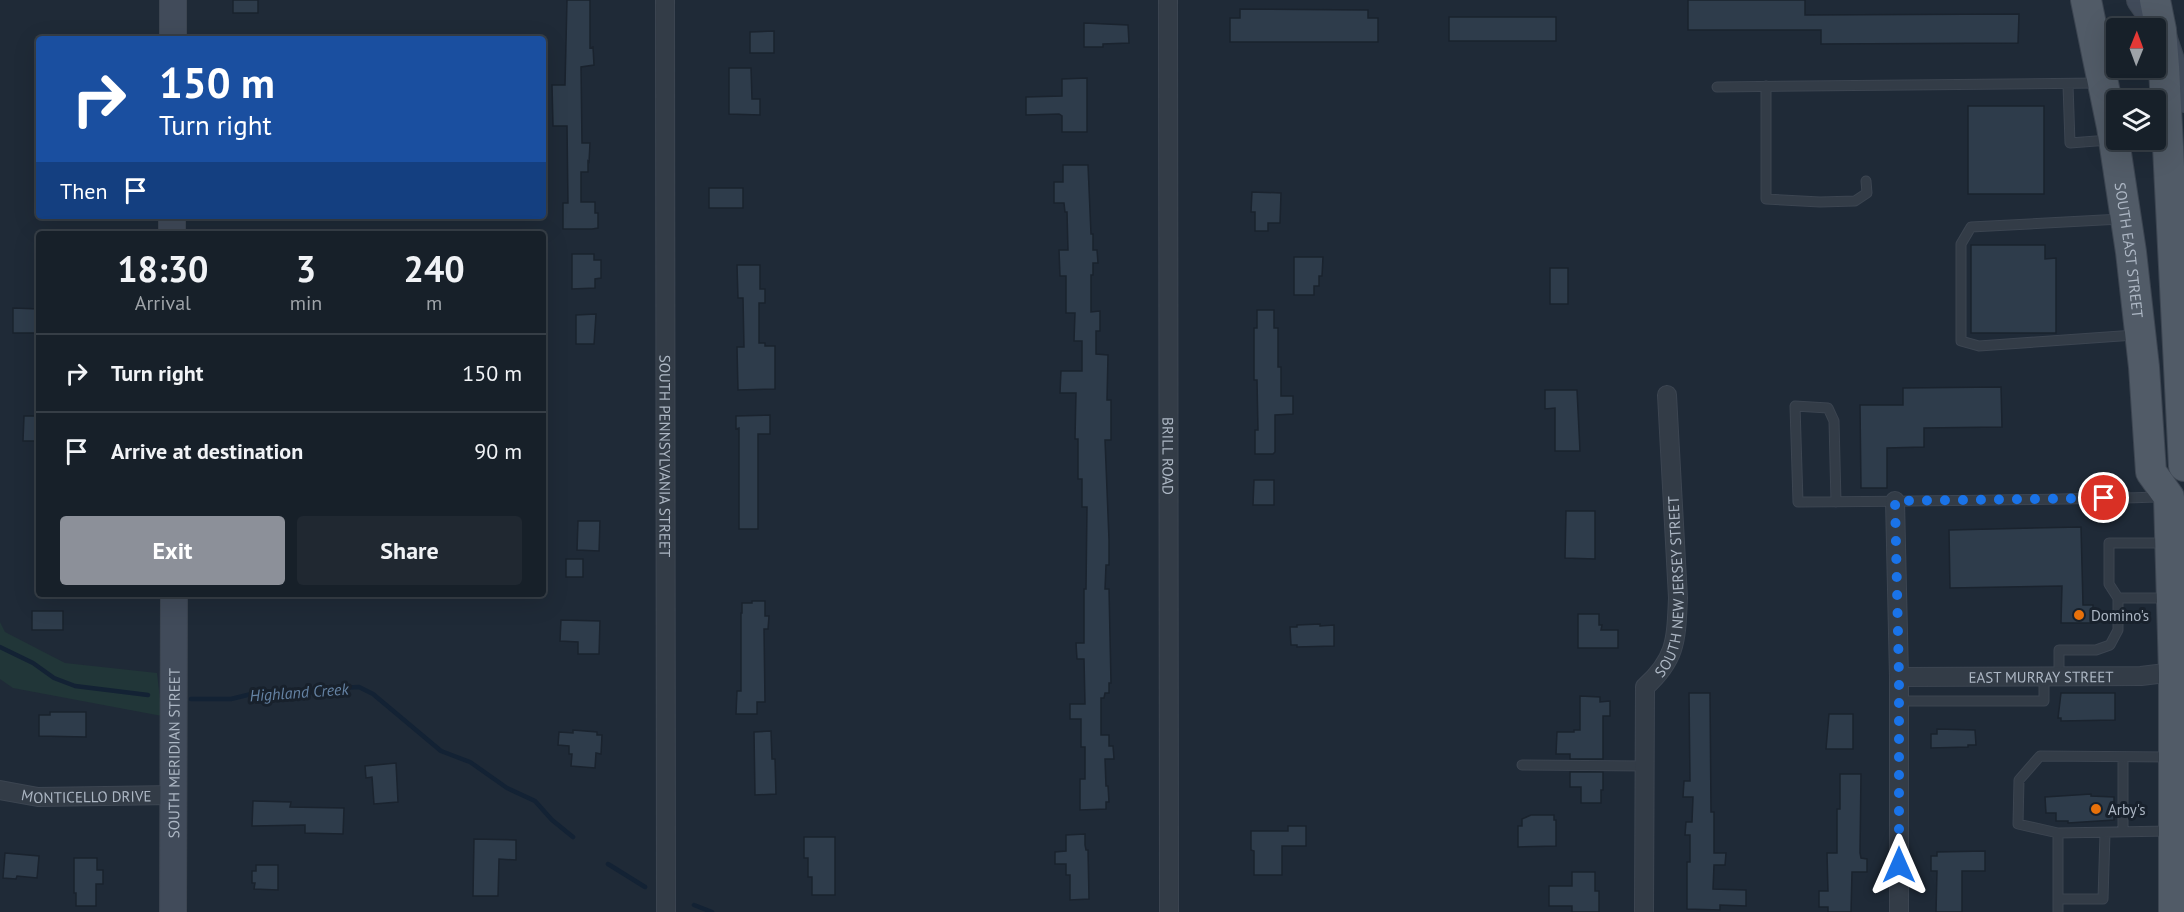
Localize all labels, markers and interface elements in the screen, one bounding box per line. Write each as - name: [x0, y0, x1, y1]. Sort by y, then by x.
- north arrow: [2106, 18, 2166, 78]
- map controls: [2106, 18, 2166, 150]
- text: 150 m: [159, 55, 275, 110]
- icon: right: [60, 60, 138, 138]
- button: layers: [2106, 90, 2166, 150]
- text: Turn right: [159, 108, 272, 142]
- icon: arrive: [119, 174, 152, 207]
- text: Then: [60, 177, 107, 205]
- street label: SOUTH EAST STREET: [2111, 181, 2148, 320]
- text: 18:30: [117, 245, 209, 292]
- text: 3: [296, 245, 316, 292]
- text: 240: [404, 245, 465, 292]
- text: Arrival: [135, 290, 191, 316]
- text: min: [290, 290, 322, 316]
- text: m: [426, 290, 442, 316]
- street label: SOUTH PENNSYLVANIA STREET: [656, 355, 675, 558]
- icon: right: [60, 357, 93, 390]
- text: Turn right: [111, 359, 203, 387]
- text: 150 m: [462, 359, 522, 387]
- street label: BRILL ROAD: [1159, 417, 1178, 495]
- icon: arrive: [60, 435, 93, 468]
- text: Arrive at destination: [111, 437, 303, 465]
- text: 90 m: [474, 437, 522, 465]
- pin: [2078, 472, 2129, 523]
- icon: arrive: [2087, 481, 2120, 514]
- street label: SOUTH NEW JERSEY STREET: [1650, 495, 1688, 681]
- button: Exit: [60, 516, 285, 585]
- button: Share: [297, 516, 522, 585]
- place label: Domino's: [2091, 606, 2149, 625]
- marker: Domino's: [2072, 608, 2086, 622]
- street label: SOUTH MERIDIAN STREET: [164, 667, 183, 838]
- street label: EAST MURRAY STREET: [1968, 667, 2114, 686]
- water label: Highland Creek: [249, 679, 350, 705]
- street label: MONTICELLO DRIVE: [20, 785, 152, 807]
- place label: Arby's: [2108, 800, 2145, 819]
- marker: Arby's: [2089, 802, 2103, 816]
- position arrow: [1867, 833, 1931, 897]

